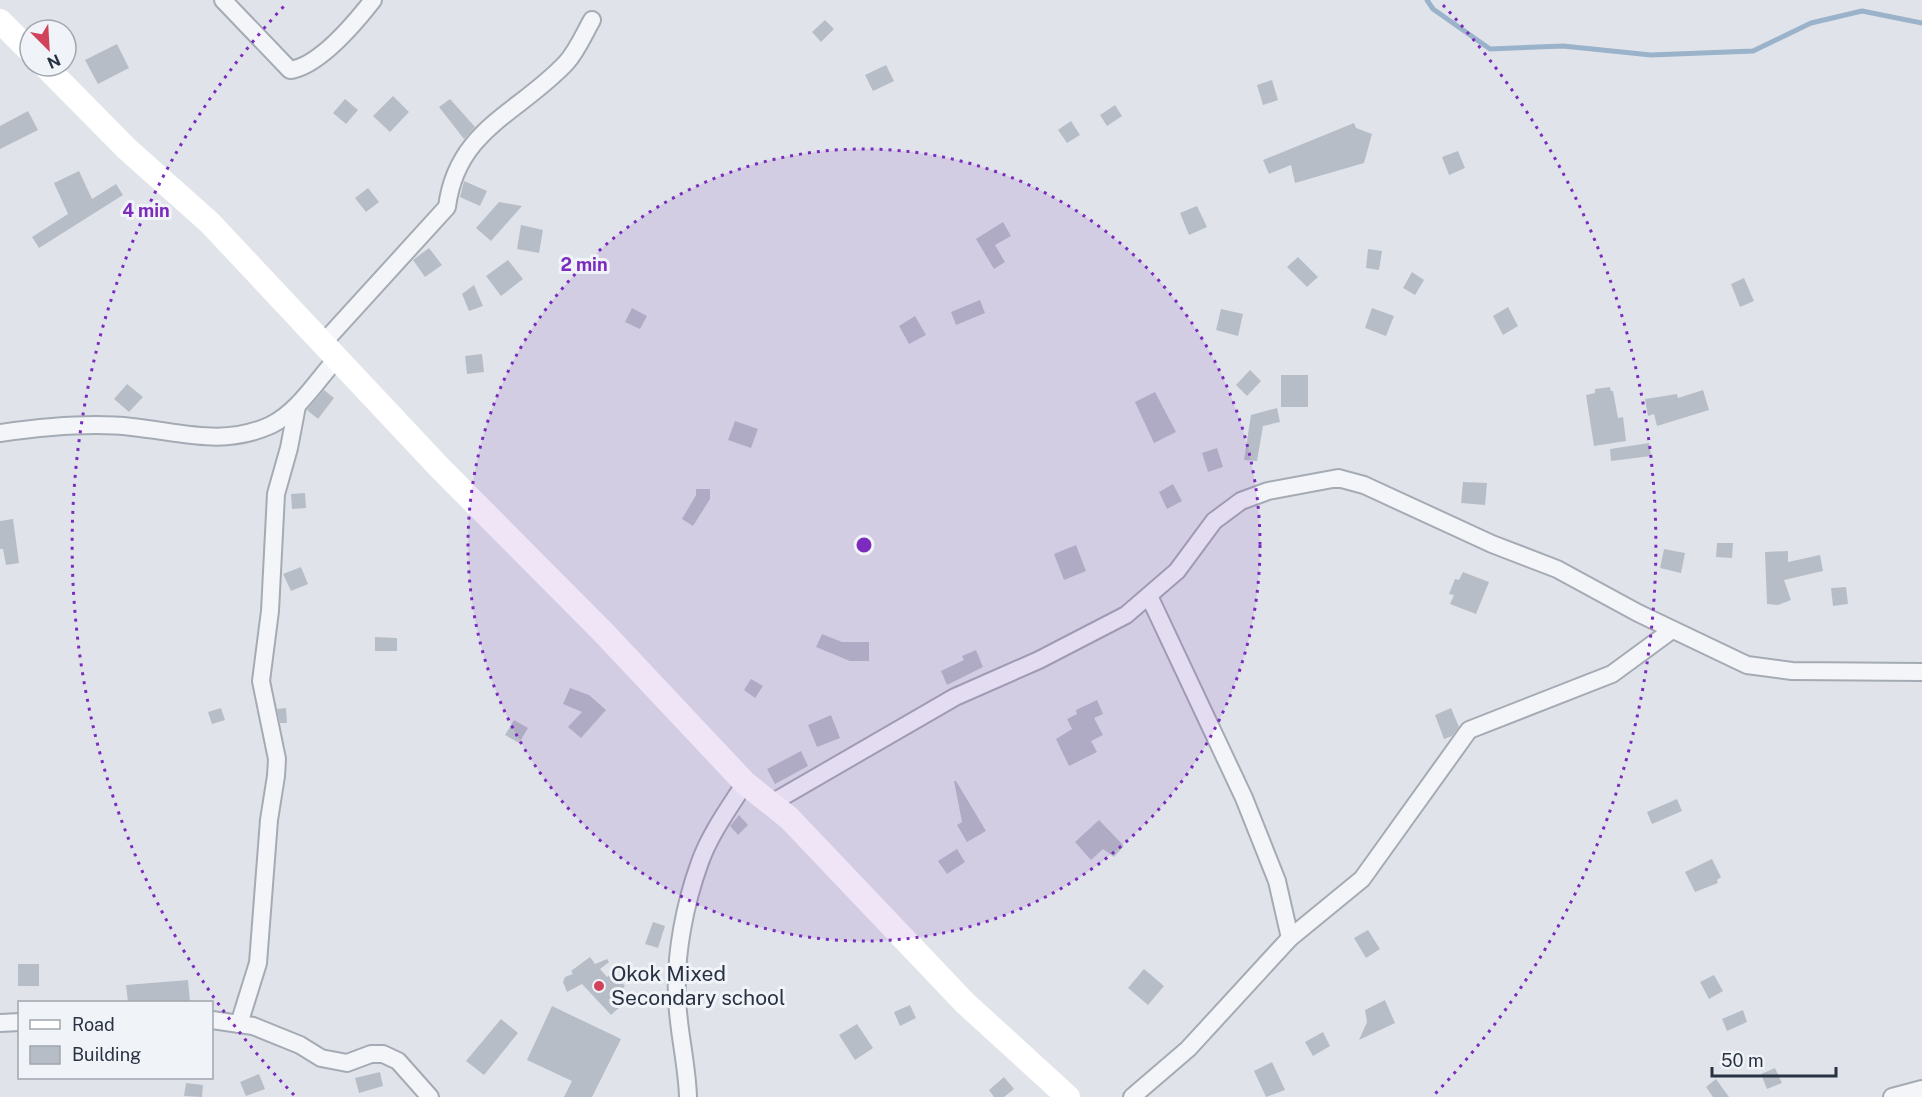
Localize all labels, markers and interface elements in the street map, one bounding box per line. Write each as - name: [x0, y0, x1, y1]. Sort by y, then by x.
- north arrow: [18, 18, 78, 78]
- text: N: [44, 50, 63, 72]
- text: 4 min: [122, 200, 170, 221]
- text: 2 min: [560, 254, 608, 275]
- centre of rings: [854, 535, 874, 555]
- place label: Okok Mixed Secondary school: [611, 961, 785, 1010]
- marker: Okok Mixed Secondary school: [592, 979, 606, 993]
- legend: [18, 1001, 213, 1079]
- text: Road: [72, 1014, 115, 1035]
- scale bar: [1712, 1040, 1836, 1078]
- text: Building: [72, 1044, 141, 1065]
- text: 50 m: [1721, 1050, 1764, 1071]

